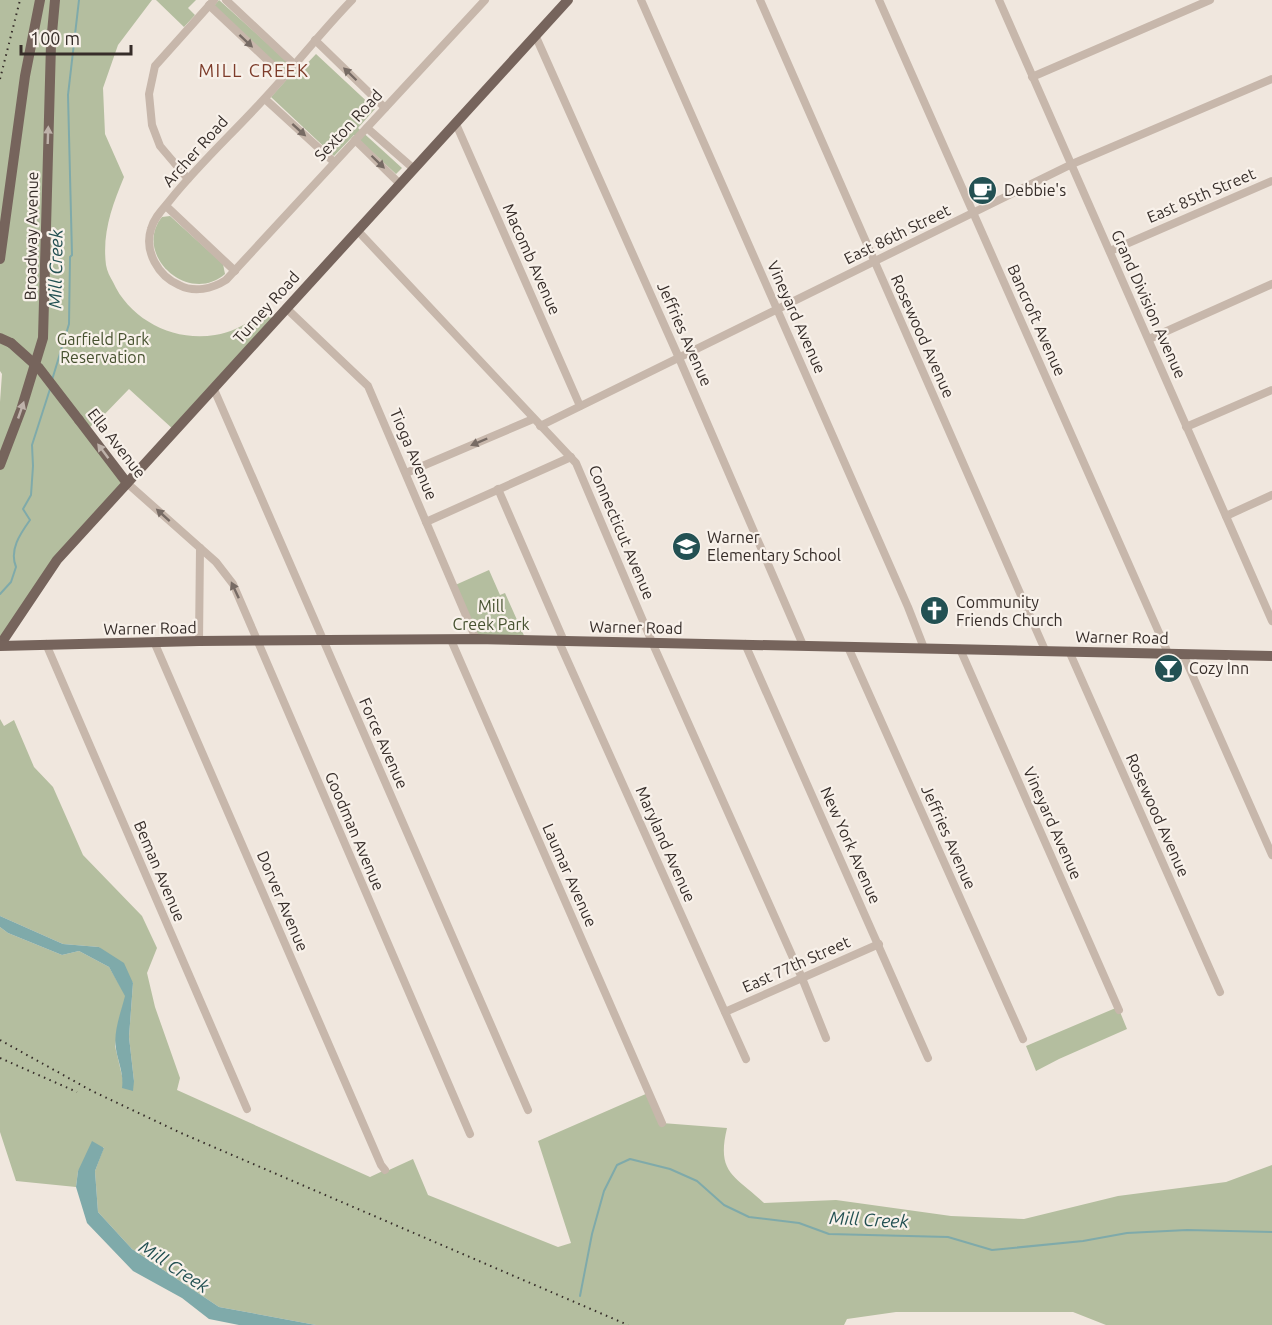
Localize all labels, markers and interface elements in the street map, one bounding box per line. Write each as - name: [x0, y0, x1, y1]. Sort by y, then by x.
- scale bar: [21, 18, 130, 56]
- text: 100 m: [30, 28, 80, 48]
- one-way arrow: [239, 34, 254, 48]
- district label: MILL CREEK: [198, 60, 310, 80]
- one-way arrow: [343, 67, 358, 81]
- street label: Sexton Road: [311, 86, 385, 164]
- street label: Archer Road: [159, 112, 231, 190]
- one-way arrow: [292, 123, 307, 137]
- one-way arrow: [43, 125, 52, 144]
- one-way arrow: [370, 155, 385, 169]
- street label: East 85th Street: [1144, 164, 1259, 226]
- street label: Broadway Avenue: [21, 171, 41, 301]
- cafe icon: Debbie's: [967, 174, 999, 206]
- place label: Debbie's: [1004, 181, 1066, 199]
- street label: East 86th Street: [841, 200, 954, 267]
- street label: Macomb Avenue: [499, 201, 565, 317]
- street label: Grand Division Avenue: [1108, 227, 1190, 381]
- water label: Mill Creek: [44, 228, 66, 309]
- street label: Vineyard Avenue: [764, 258, 830, 376]
- street label: Bancroft Avenue: [1004, 261, 1070, 379]
- street label: Turney Road: [229, 268, 303, 346]
- street label: Rosewood Avenue: [888, 272, 958, 400]
- street label: Jeffries Avenue: [654, 279, 716, 389]
- park label: Garfield Park Reservation: [57, 330, 149, 366]
- one-way arrow: [16, 401, 26, 419]
- street label: Ella Avenue: [84, 405, 150, 481]
- street label: Tioga Avenue: [387, 406, 441, 502]
- one-way arrow: [470, 437, 488, 447]
- one-way arrow: [97, 444, 109, 460]
- street label: Connecticut Avenue: [586, 462, 658, 602]
- one-way arrow: [156, 508, 171, 522]
- place label: Warner Elementary School: [707, 528, 841, 564]
- school or university icon: Warner Elementary School: [670, 530, 702, 562]
- one-way arrow: [231, 582, 240, 599]
- place label: Community Friends Church: [956, 593, 1063, 629]
- church icon: Community Friends Church: [919, 595, 951, 627]
- park label: Mill Creek Park: [452, 597, 530, 633]
- street label: Warner Road: [589, 617, 683, 637]
- street label: Warner Road: [103, 618, 197, 638]
- street label: Warner Road: [1075, 627, 1169, 647]
- bar icon: Cozy Inn: [1152, 652, 1184, 684]
- place label: Cozy Inn: [1189, 659, 1249, 677]
- street label: Force Avenue: [356, 695, 412, 791]
- street label: Rosewood Avenue: [1123, 751, 1193, 879]
- street label: Vineyard Avenue: [1020, 764, 1086, 882]
- street label: Goodman Avenue: [322, 769, 388, 893]
- street label: Jeffries Avenue: [918, 782, 980, 892]
- street label: Maryland Avenue: [632, 783, 700, 905]
- street label: New York Avenue: [817, 784, 885, 906]
- street label: Beman Avenue: [131, 818, 189, 924]
- street label: Laumar Avenue: [539, 821, 601, 929]
- street label: Dorver Avenue: [254, 848, 312, 954]
- street label: East 77th Street: [739, 932, 853, 996]
- water label: Mill Creek: [829, 1207, 910, 1231]
- water label: Mill Creek: [136, 1236, 214, 1297]

